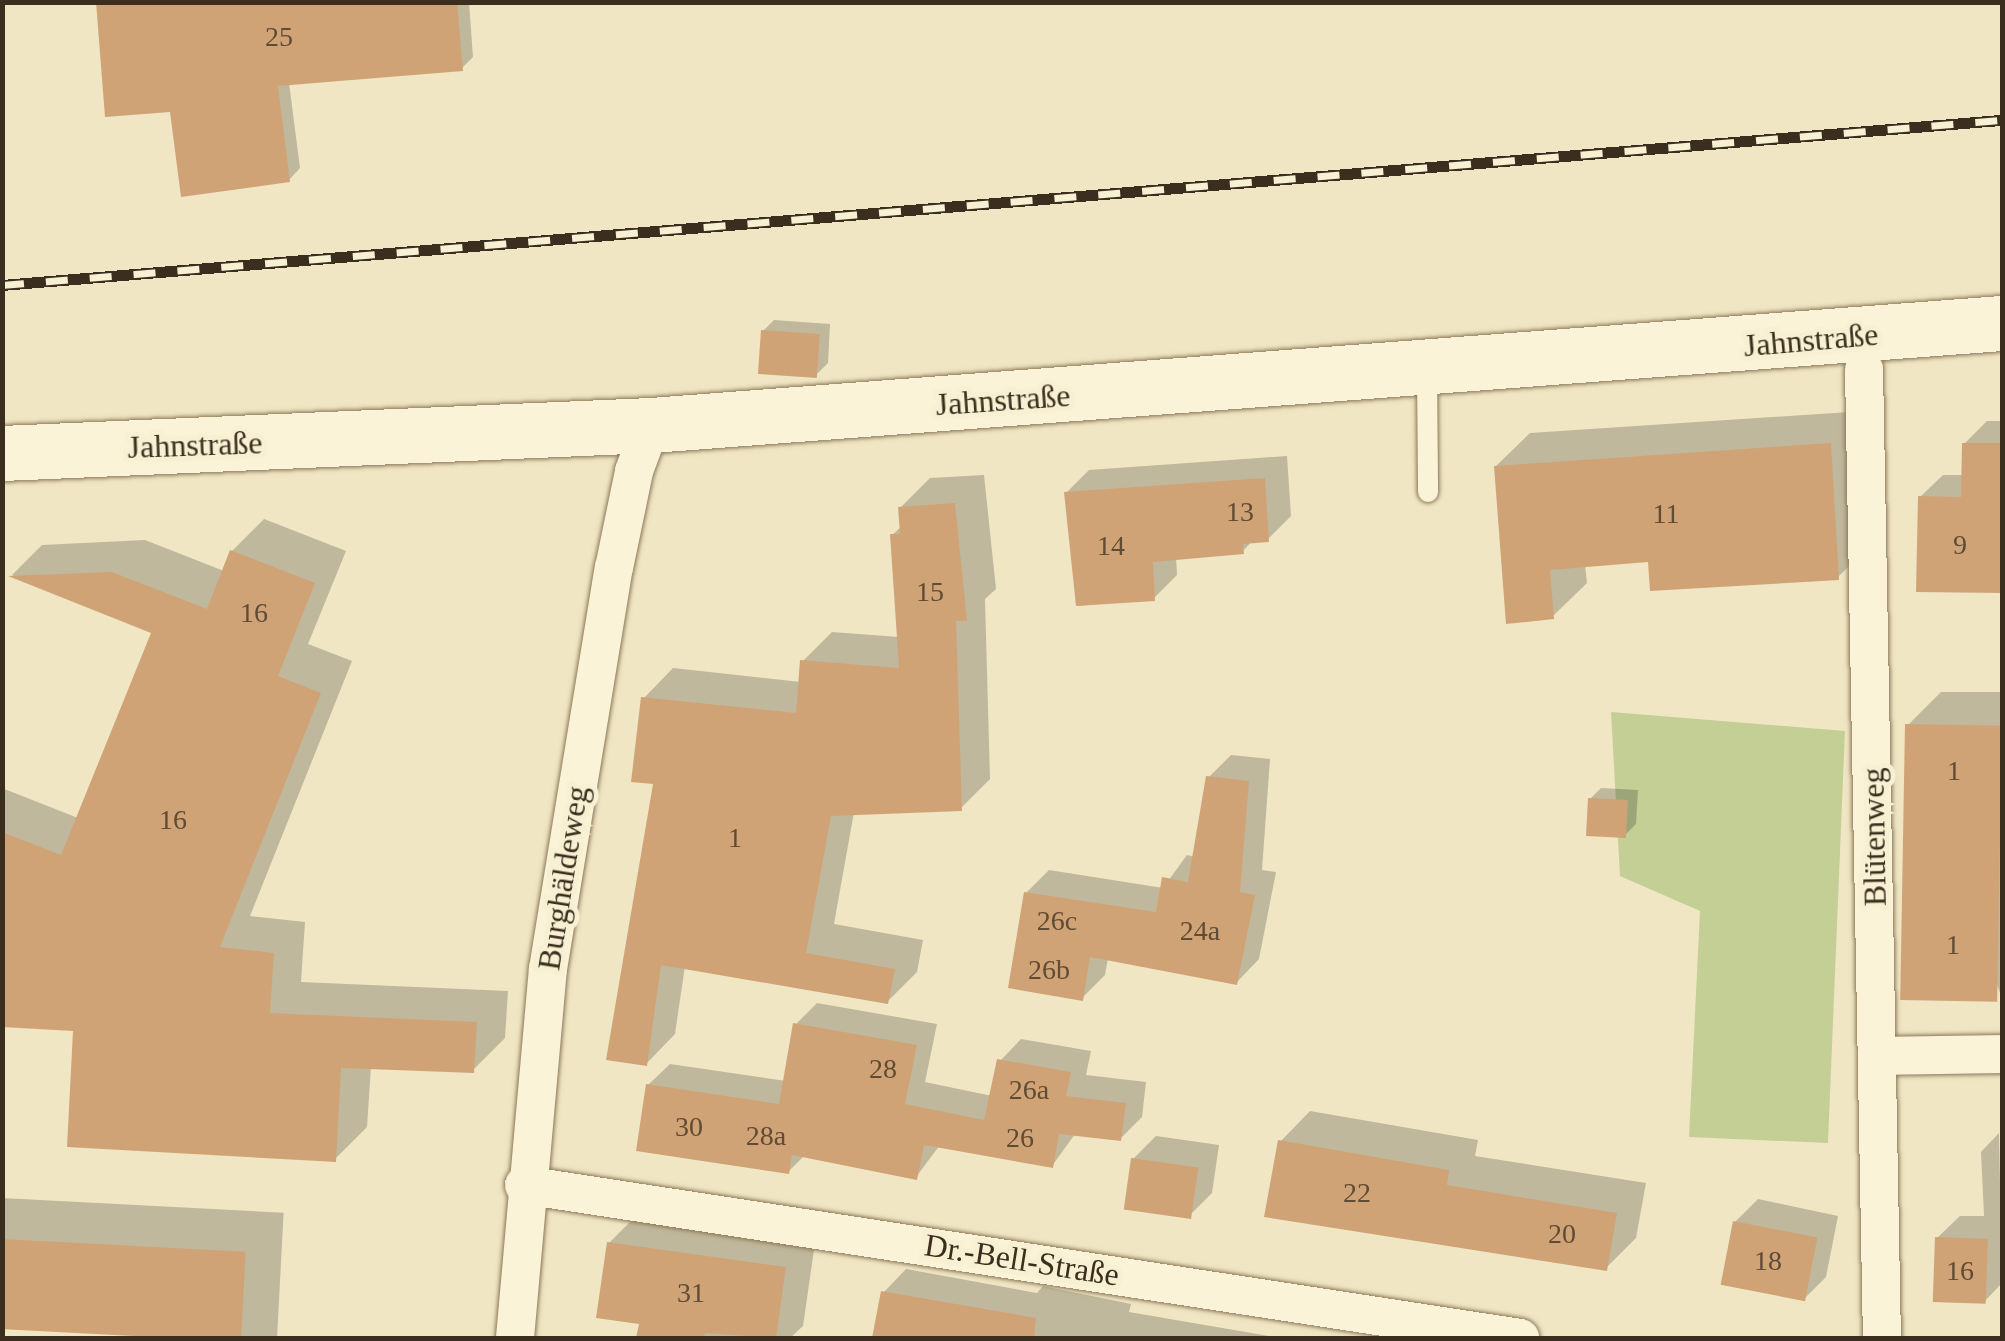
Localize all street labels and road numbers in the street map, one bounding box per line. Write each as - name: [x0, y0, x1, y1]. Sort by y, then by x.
- street label: Jahnstraße: [1742, 315, 1880, 365]
- street label: Jahnstraße: [934, 376, 1072, 424]
- street label: Jahnstraße: [127, 423, 263, 467]
- street label: Blütenweg: [1854, 767, 1894, 907]
- street label: Burghäldeweg: [529, 783, 597, 973]
- street label: Dr.-Bell-Straße: [922, 1226, 1122, 1294]

